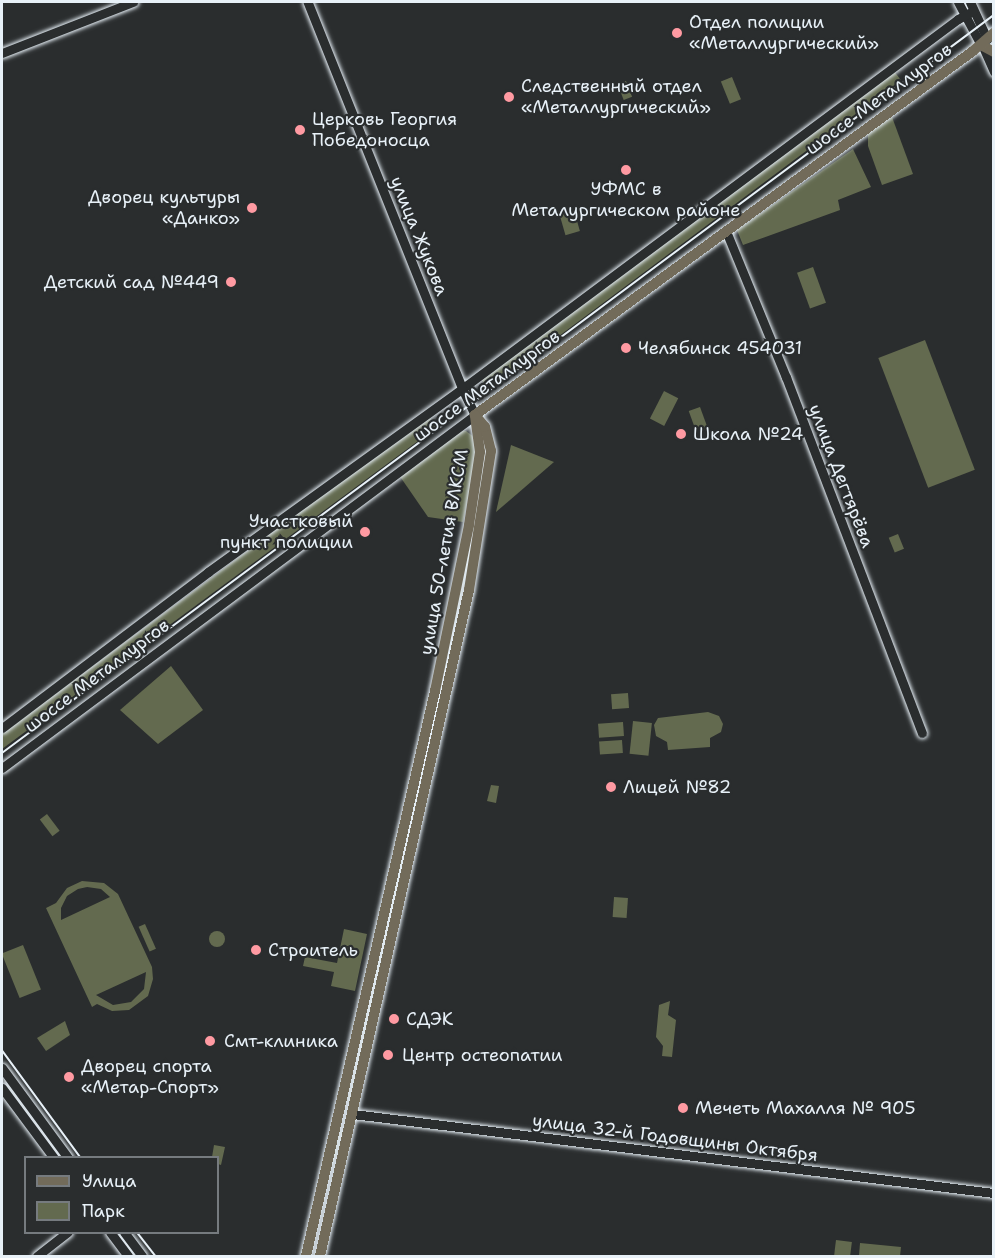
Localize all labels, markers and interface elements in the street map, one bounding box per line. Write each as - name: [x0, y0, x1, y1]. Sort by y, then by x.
- place label: Отдел полиции «Металлургический»: [689, 12, 879, 54]
- marker: Отдел полиции «Металлургический»: [670, 26, 684, 40]
- street label: шоссе Металлургов: [802, 39, 956, 159]
- place label: Следственный отдел «Металлургический»: [521, 76, 711, 118]
- marker: Следственный отдел «Металлургический»: [502, 90, 516, 104]
- place label: Церковь Георгия Победоносца: [312, 109, 457, 152]
- marker: Церковь Георгия Победоносца: [293, 123, 307, 137]
- marker: УФМС в Металургическом районе: [619, 163, 633, 177]
- street label: улица Жукова: [385, 173, 453, 299]
- place label: УФМС в Металургическом районе: [512, 179, 740, 222]
- place label: Дворец культуры «Данко»: [88, 187, 240, 230]
- marker: Дворец культуры «Данко»: [245, 201, 259, 215]
- place label: Детский сад №449: [44, 271, 219, 293]
- marker: Детский сад №449: [224, 275, 238, 289]
- street label: шоссе Металлургов: [410, 326, 564, 446]
- place label: Челябинск 454031: [638, 337, 802, 359]
- marker: Челябинск 454031: [619, 341, 633, 355]
- street label: улица Дегтярёва: [804, 401, 878, 551]
- place label: Школа №24: [693, 423, 803, 445]
- marker: Школа №24: [674, 427, 688, 441]
- street label: улица 50-летия ВЛКСМ: [415, 447, 473, 657]
- place label: Участковый пункт полиции: [220, 511, 353, 554]
- marker: Участковый пункт полиции: [358, 525, 372, 539]
- street label: шоссе Металлургов: [20, 615, 174, 737]
- place label: Лицей №82: [623, 776, 731, 798]
- marker: Лицей №82: [604, 780, 618, 794]
- place label: Cтроитель: [268, 939, 358, 961]
- marker: Cтроитель: [249, 943, 263, 957]
- place label: СДЭК: [406, 1008, 453, 1030]
- marker: СДЭК: [387, 1012, 401, 1026]
- place label: Смт-клиника: [224, 1030, 338, 1052]
- marker: Смт-клиника: [201, 1032, 219, 1050]
- place label: Центр остеопатии: [402, 1044, 563, 1066]
- marker: Центр остеопатии: [379, 1046, 397, 1064]
- place label: Дворец спорта «Метар-Спорт»: [81, 1056, 219, 1098]
- marker: Дворец спорта «Метар-Спорт»: [62, 1070, 76, 1084]
- place label: Мечеть Махалля № 905: [695, 1097, 915, 1119]
- marker: Мечеть Махалля № 905: [676, 1101, 690, 1115]
- street label: улица 32-й Годовщины Октября: [531, 1110, 819, 1166]
- legend: [24, 1156, 219, 1234]
- text: Улица: [82, 1169, 136, 1193]
- text: Парк: [82, 1199, 125, 1223]

